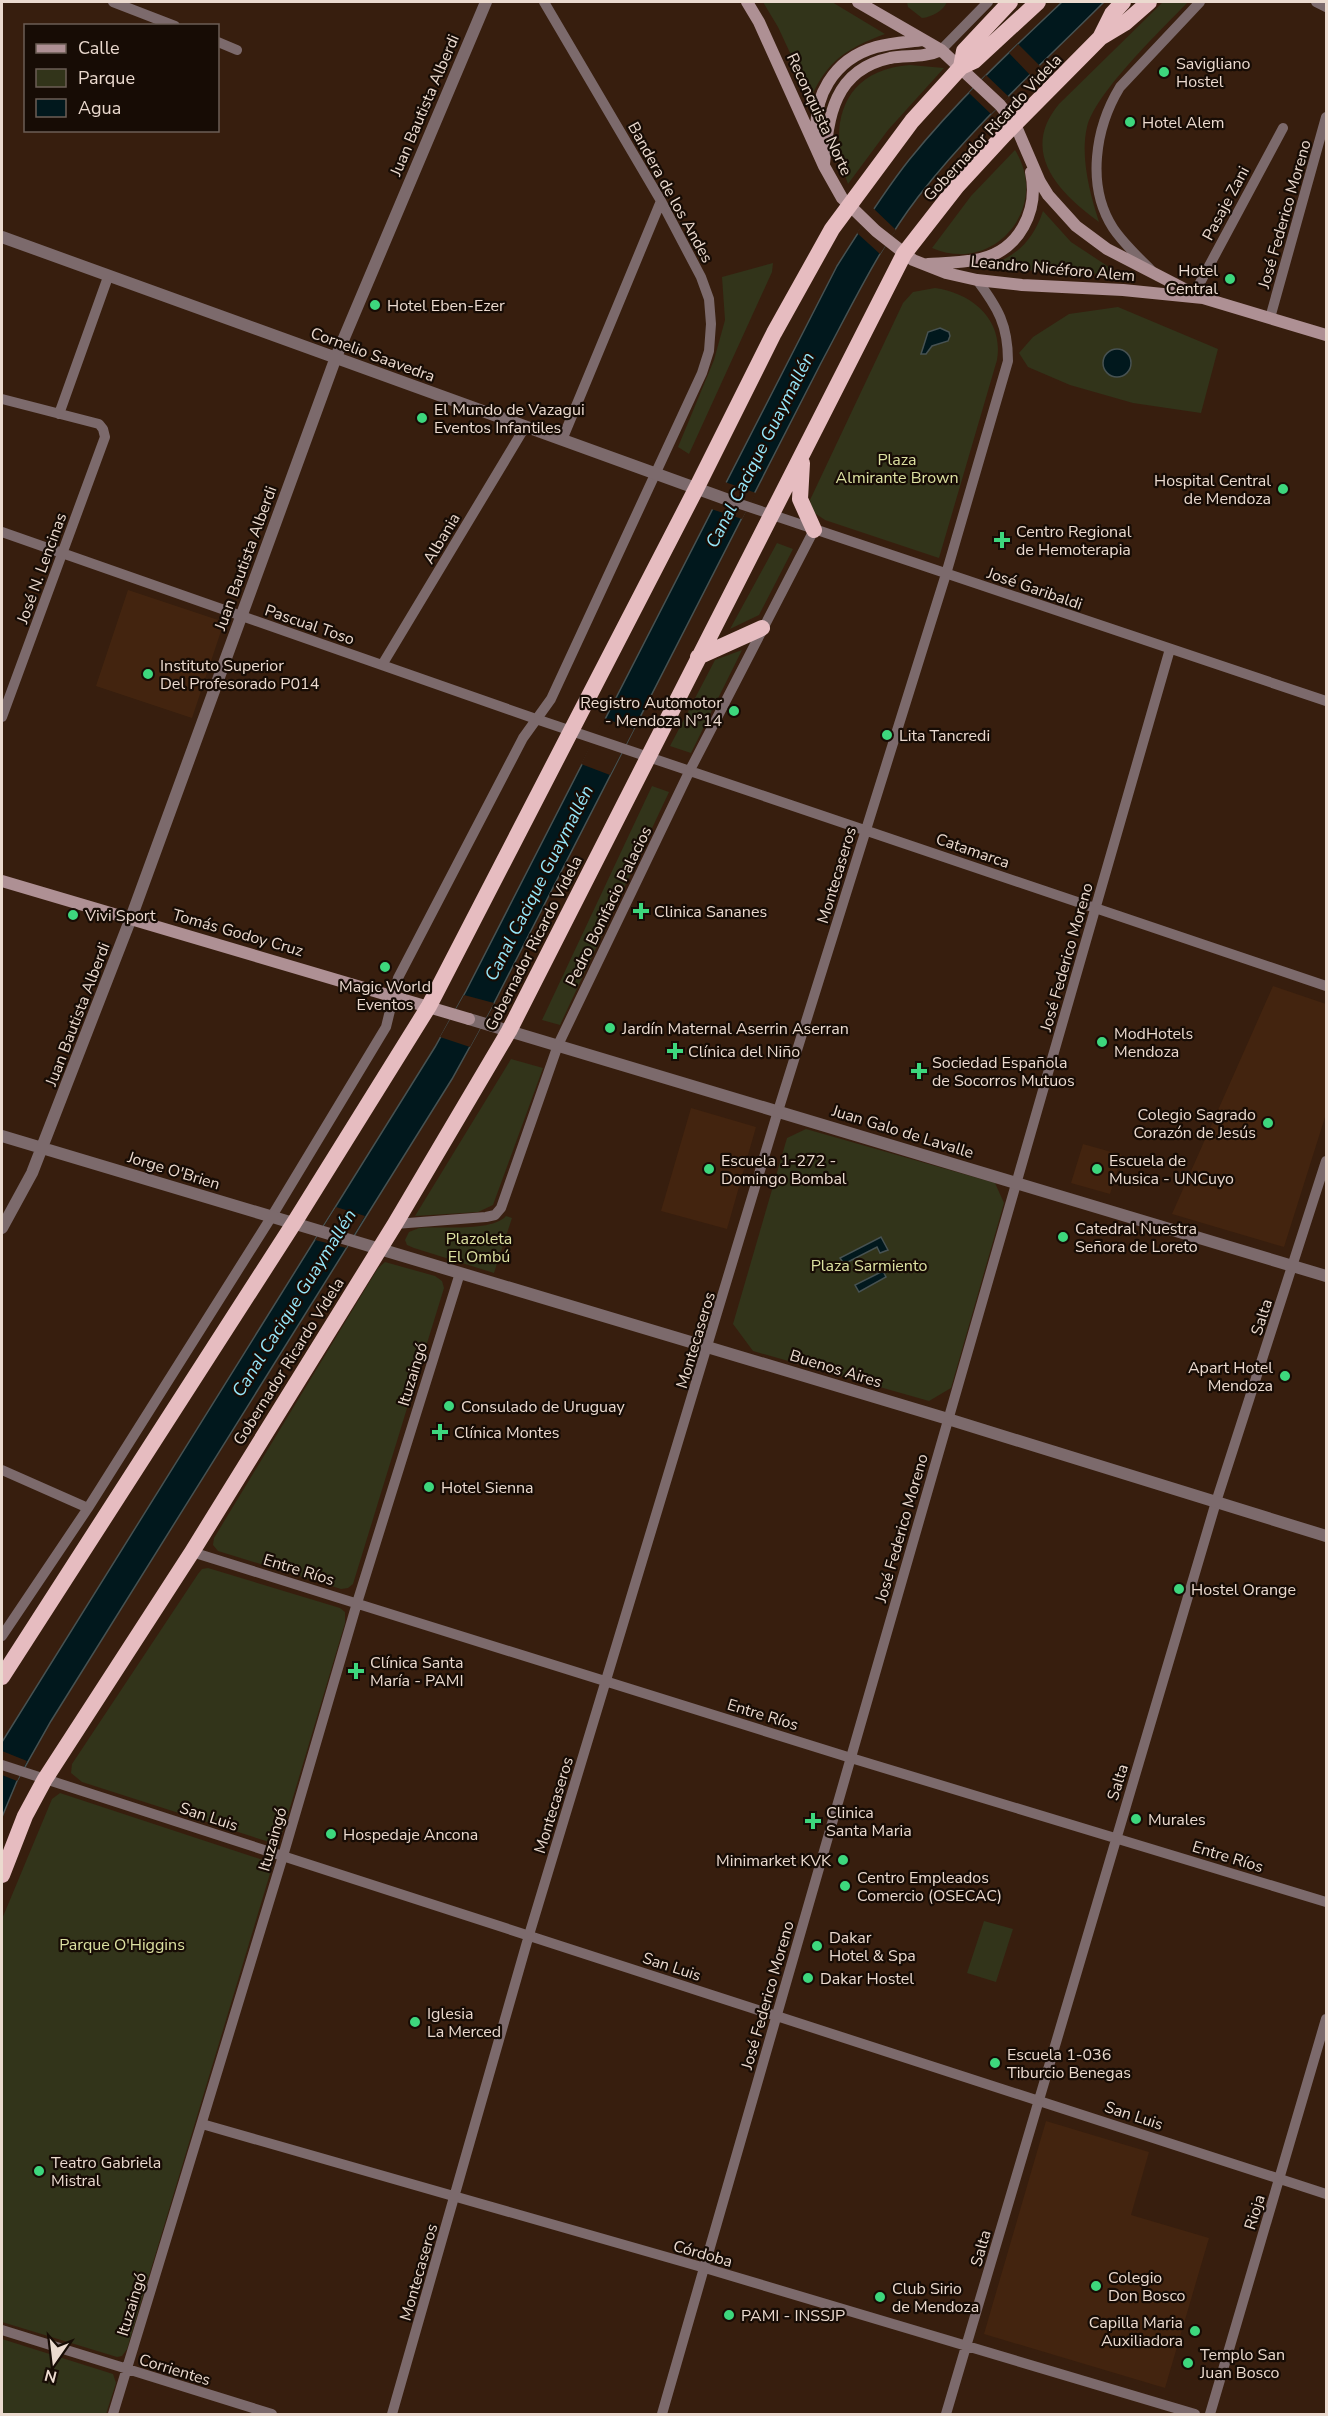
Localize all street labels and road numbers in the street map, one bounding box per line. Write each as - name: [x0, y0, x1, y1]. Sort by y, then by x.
- street label: Juan Bautista Alberdi: [385, 31, 465, 181]
- street label: Reconquista Norte: [781, 49, 857, 179]
- street label: Gobernador Ricardo Videla: [919, 49, 1067, 206]
- street label: Bandera de los Andes: [622, 118, 718, 267]
- street label: José Federico Moreno: [1253, 137, 1317, 292]
- street label: Pasaje Zani: [1197, 162, 1255, 245]
- street label: Leandro Nicéforo Alem: [970, 251, 1136, 287]
- street label: Cornelio Saavedra: [307, 322, 438, 388]
- street label: Juan Bautista Alberdi: [209, 483, 282, 635]
- street label: Albania: [418, 509, 466, 568]
- street label: José N. Lencinas: [11, 510, 72, 628]
- street label: José Garibaldi: [983, 562, 1085, 616]
- street label: Pascual Toso: [262, 599, 358, 651]
- street label: Pedro Bonifacio Palacios: [560, 823, 657, 990]
- street label: Montecaseros: [812, 824, 862, 926]
- street label: Catamarca: [933, 828, 1013, 874]
- street label: Gobernador Ricardo Videla: [480, 852, 588, 1035]
- street label: José Federico Moreno: [1035, 880, 1099, 1035]
- street label: Tomás Godoy Cruz: [170, 904, 306, 962]
- street label: Juan Bautista Alberdi: [40, 939, 115, 1090]
- street label: Juan Galo de Lavalle: [828, 1100, 976, 1164]
- street label: Jorge O'Brien: [124, 1146, 223, 1195]
- street label: Gobernador Ricardo Videla: [228, 1274, 350, 1450]
- street label: Montecaseros: [671, 1289, 721, 1391]
- street label: Salta: [1246, 1296, 1278, 1338]
- street label: Ituzaingó: [393, 1340, 433, 1409]
- street label: Buenos Aires: [787, 1345, 884, 1393]
- street label: José Federico Moreno: [870, 1451, 934, 1606]
- street label: Entre Ríos: [260, 1549, 337, 1591]
- street label: Entre Ríos: [724, 1694, 801, 1736]
- street label: Montecaseros: [529, 1754, 579, 1856]
- street label: Salta: [1102, 1761, 1134, 1803]
- street label: San Luis: [177, 1797, 241, 1837]
- street label: Ituzaingó: [253, 1805, 293, 1874]
- street label: Entre Ríos: [1189, 1836, 1266, 1878]
- street label: José Federico Moreno: [736, 1918, 800, 2073]
- street label: San Luis: [640, 1947, 704, 1987]
- street label: San Luis: [1102, 2096, 1166, 2136]
- street label: Rioja: [1239, 2192, 1271, 2233]
- street label: Montecaseros: [395, 2221, 443, 2323]
- street label: Salta: [965, 2227, 997, 2269]
- street label: Córdoba: [670, 2235, 735, 2273]
- street label: Ituzaingó: [112, 2270, 152, 2339]
- street label: Corrientes: [136, 2349, 213, 2391]

